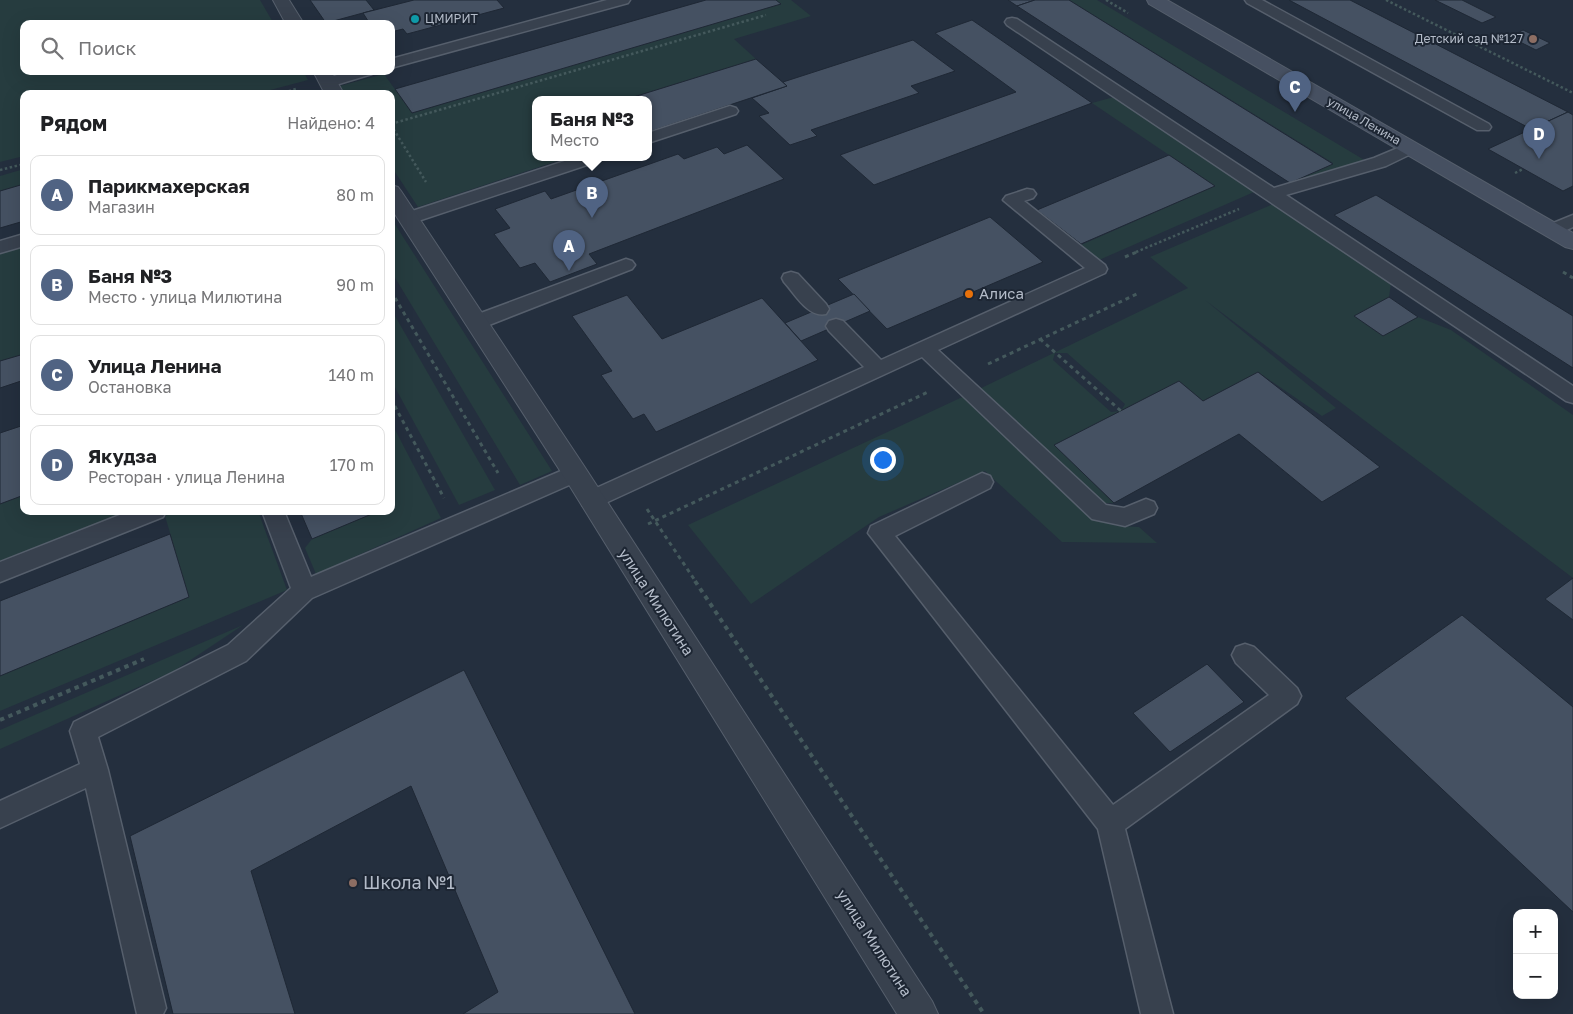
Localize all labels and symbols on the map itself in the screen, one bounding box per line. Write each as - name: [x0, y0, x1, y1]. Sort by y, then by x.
- place label: ЦМИРИТ: [425, 11, 479, 26]
- marker: ЦМИРИТ: [409, 13, 421, 25]
- place label: Детский сад №127: [1415, 31, 1523, 46]
- marker: Детский сад №127: [1527, 33, 1539, 45]
- pin: C: [1279, 71, 1311, 112]
- street label: улица Ленина: [1325, 93, 1404, 148]
- pin: D: [1523, 118, 1555, 159]
- pin: B: [576, 177, 608, 218]
- pin: A: [553, 230, 585, 271]
- place label: Алиса: [979, 284, 1024, 302]
- marker: Алиса: [963, 288, 975, 300]
- your location: [870, 447, 896, 473]
- street label: улица Милютина: [615, 544, 698, 658]
- place label: Школа №1: [363, 871, 455, 893]
- marker: Школа №1: [347, 877, 359, 889]
- street label: улица Милютина: [833, 885, 916, 999]

